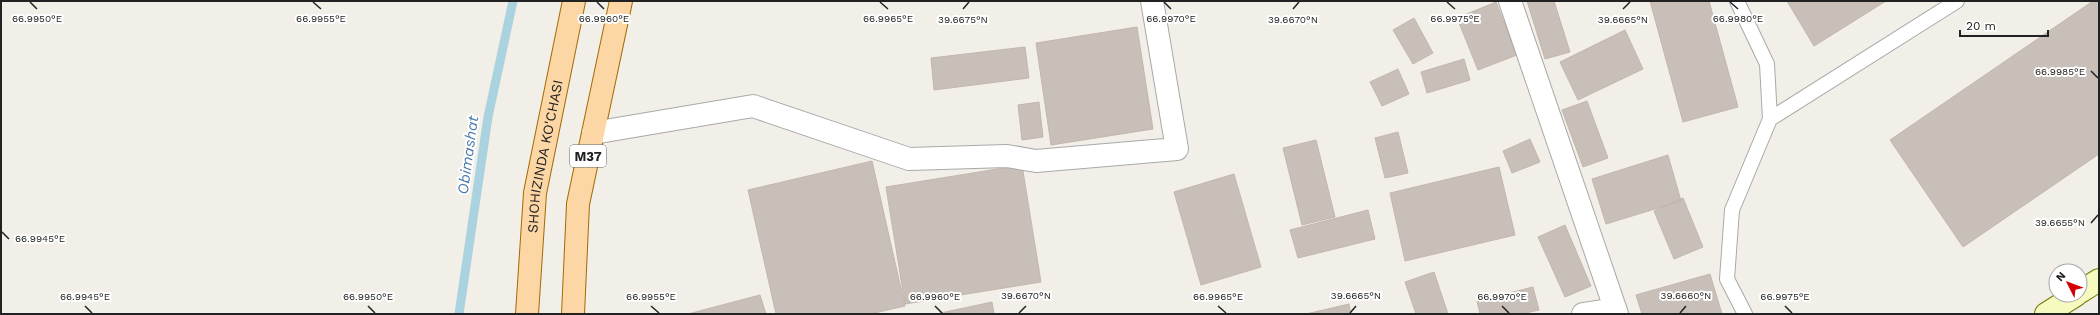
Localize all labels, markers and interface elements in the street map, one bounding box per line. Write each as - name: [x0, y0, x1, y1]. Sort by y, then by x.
- scale bar: [1960, 12, 2048, 38]
- text: 66.9950°E: [12, 13, 62, 24]
- text: 66.9955°E: [296, 13, 346, 24]
- text: 66.9960°E: [579, 13, 629, 24]
- text: 66.9965°E: [863, 13, 913, 24]
- text: 66.9970°E: [1146, 13, 1196, 24]
- text: 66.9975°E: [1430, 13, 1480, 24]
- text: 66.9980°E: [1713, 13, 1763, 24]
- text: 39.6675°N: [938, 14, 988, 25]
- text: 39.6670°N: [1268, 14, 1318, 25]
- text: 39.6665°N: [1598, 14, 1648, 25]
- text: 20 m: [1966, 19, 1996, 33]
- text: 66.9985°E: [2035, 66, 2085, 77]
- street label: SHOHIZINDA KO'CHASI: [524, 78, 566, 233]
- water label: Obimashat: [454, 114, 483, 195]
- road number: M37: [570, 145, 606, 167]
- text: 39.6655°N: [2035, 217, 2085, 228]
- text: 66.9945°E: [15, 233, 65, 244]
- north arrow: [2048, 263, 2088, 303]
- text: N: [2053, 269, 2068, 284]
- text: 39.6670°N: [1001, 290, 1051, 301]
- text: 39.6665°N: [1331, 290, 1381, 301]
- text: 39.6660°N: [1661, 290, 1711, 301]
- text: 66.9945°E: [60, 291, 110, 302]
- text: 66.9950°E: [343, 291, 393, 302]
- text: 66.9955°E: [626, 291, 676, 302]
- text: 66.9960°E: [910, 291, 960, 302]
- text: 66.9965°E: [1193, 291, 1243, 302]
- text: 66.9970°E: [1477, 291, 1527, 302]
- text: 66.9975°E: [1760, 291, 1810, 302]

